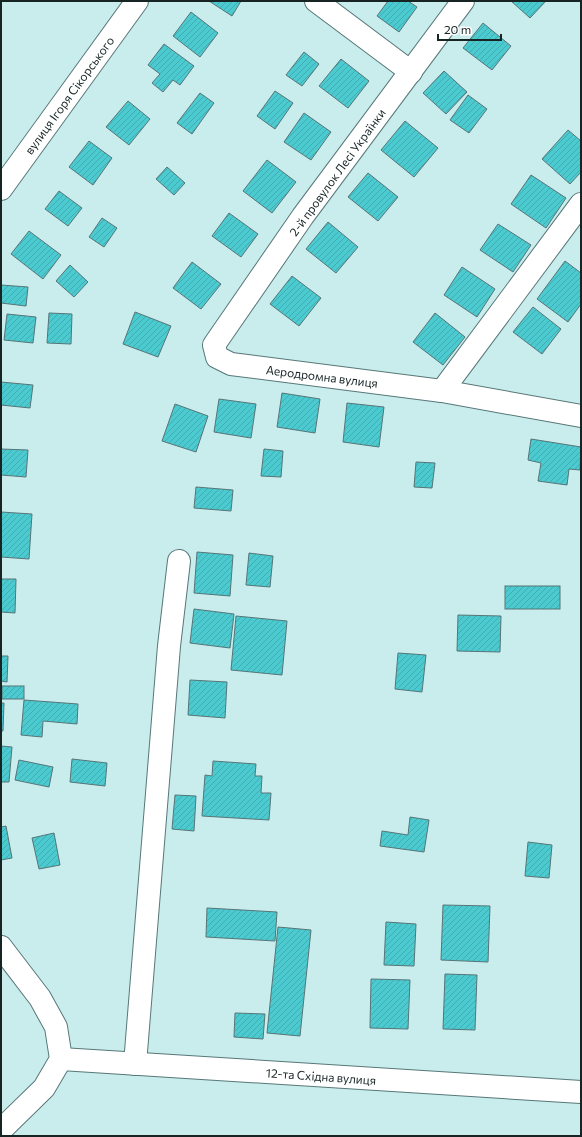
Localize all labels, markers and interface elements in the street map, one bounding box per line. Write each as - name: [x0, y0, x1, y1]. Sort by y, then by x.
- scale bar: [438, 16, 501, 42]
- text: 20 m: [444, 22, 471, 36]
- street label: вулиця Ігоря Сікорського: [22, 33, 116, 157]
- street label: 2-й провулок Лесі Українки: [286, 106, 388, 238]
- street label: Аеродромна вулиця: [265, 362, 379, 390]
- street label: 12-та Східна вулиця: [265, 1065, 377, 1087]

